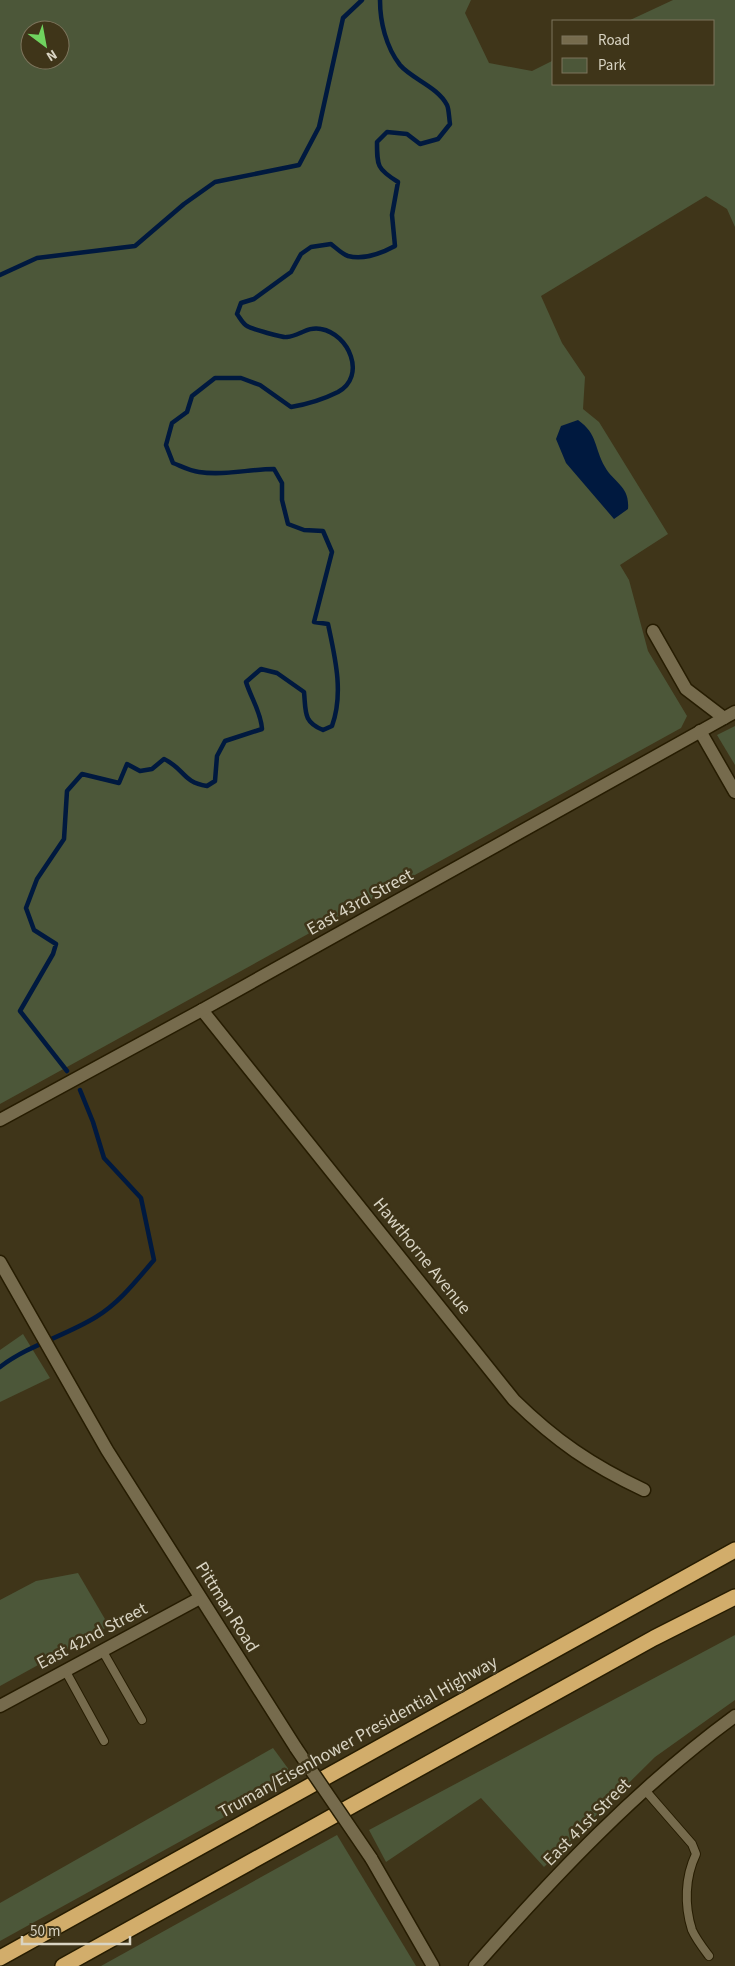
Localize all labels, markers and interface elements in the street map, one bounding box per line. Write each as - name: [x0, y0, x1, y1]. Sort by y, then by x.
- north arrow: [20, 20, 70, 70]
- legend: [552, 20, 715, 85]
- text: Road: [598, 30, 630, 51]
- text: N: [42, 44, 61, 66]
- text: Park: [598, 55, 627, 76]
- street label: East 43rd Street: [302, 862, 418, 942]
- street label: Hawthorne Avenue: [367, 1192, 477, 1320]
- street label: Pittman Road: [189, 1557, 265, 1657]
- street label: East 42nd Street: [32, 1596, 152, 1676]
- street label: Truman/Eisenhower Presidential Highway: [214, 1649, 502, 1824]
- street label: East 41st Street: [537, 1772, 637, 1872]
- scale bar: [22, 1914, 130, 1946]
- text: 50 m: [30, 1921, 60, 1942]

